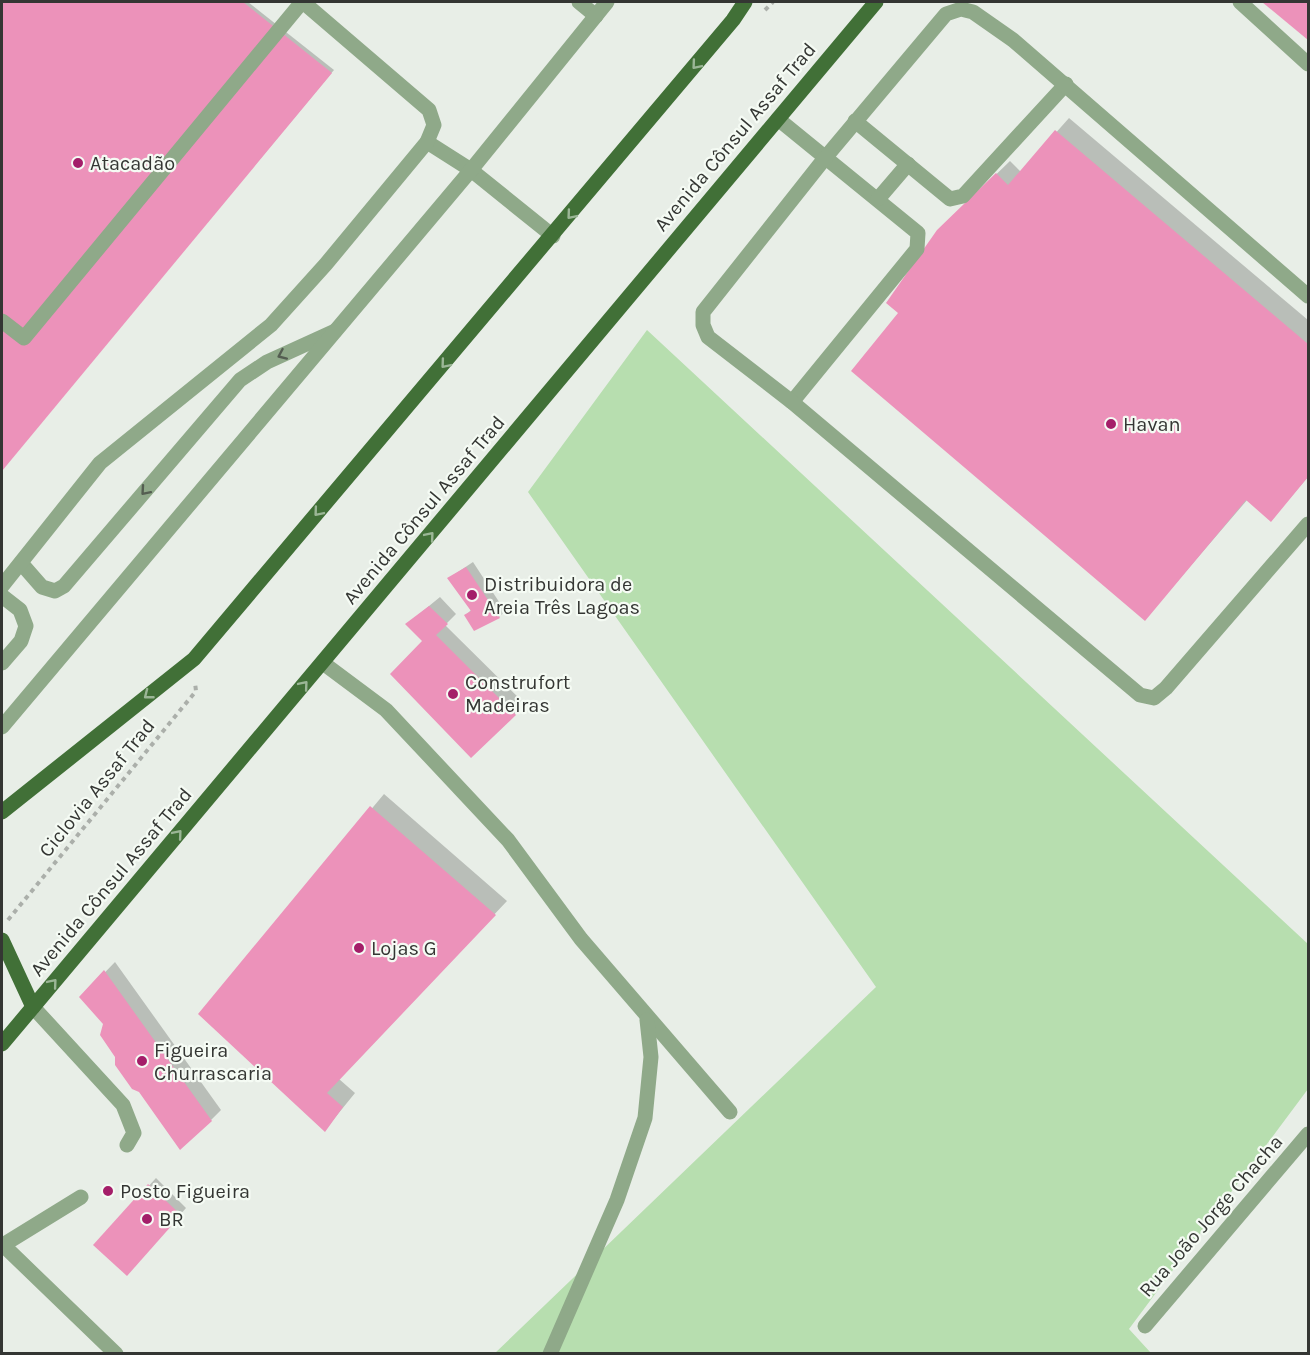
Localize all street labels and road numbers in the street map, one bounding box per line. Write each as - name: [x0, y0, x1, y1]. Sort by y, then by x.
- street label: Avenida Cônsul Assaf Trad: [649, 38, 821, 236]
- street label: Avenida Cônsul Assaf Trad: [338, 411, 510, 609]
- street label: Ciclovia Assaf Trad: [34, 714, 160, 862]
- street label: Avenida Cônsul Assaf Trad: [25, 783, 197, 981]
- street label: Rua João Jorge Chacha: [1134, 1130, 1288, 1302]

